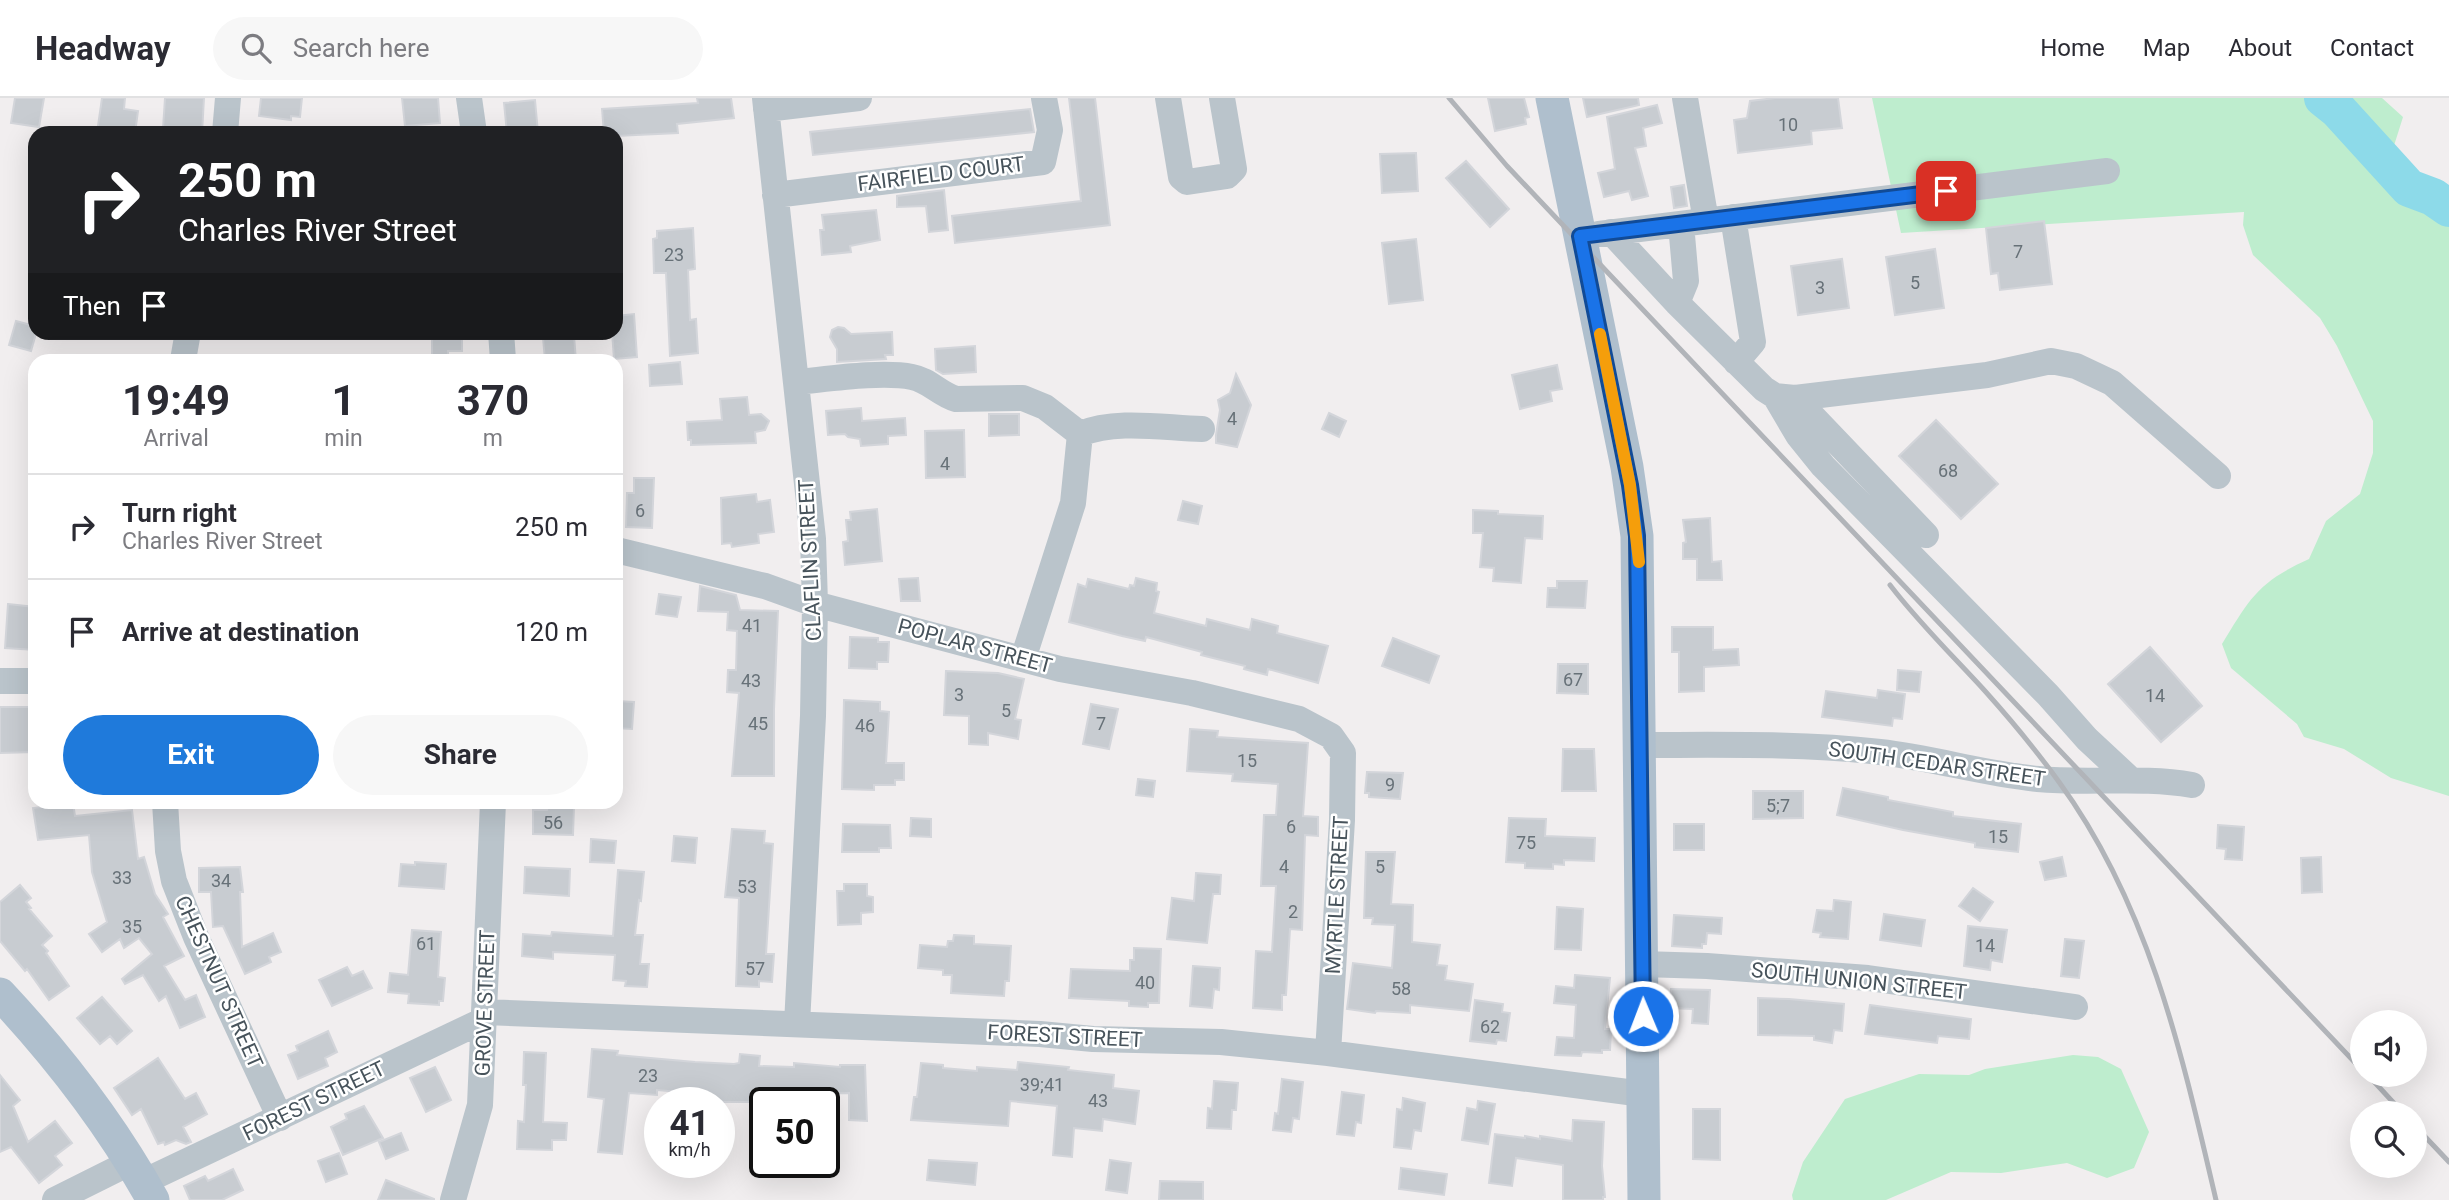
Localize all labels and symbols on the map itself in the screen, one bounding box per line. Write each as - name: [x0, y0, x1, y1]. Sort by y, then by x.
- house number: 10: [1778, 114, 1798, 135]
- street label: FAIRFIELD COURT: [856, 152, 1026, 196]
- pin: [1916, 161, 1976, 221]
- house number: 7: [2013, 241, 2023, 262]
- house number: 23: [664, 244, 684, 265]
- house number: 5: [1910, 272, 1920, 293]
- house number: 3: [1815, 277, 1825, 298]
- house number: 4: [1227, 408, 1237, 429]
- house number: 4: [940, 453, 950, 474]
- house number: 68: [1938, 460, 1958, 481]
- street label: CLAFLIN STREET: [794, 478, 826, 642]
- house number: 6: [635, 500, 645, 521]
- street label: POPLAR STREET: [895, 614, 1055, 678]
- house number: 41: [742, 615, 762, 636]
- house number: 67: [1563, 669, 1583, 690]
- house number: 43: [741, 670, 761, 691]
- house number: 3: [954, 684, 964, 705]
- house number: 14: [2145, 685, 2165, 706]
- house number: 5: [1001, 700, 1011, 721]
- house number: 45: [748, 713, 768, 734]
- house number: 7: [1096, 713, 1106, 734]
- house number: 46: [855, 715, 875, 736]
- street label: SOUTH CEDAR STREET: [1827, 737, 2047, 791]
- house number: 15: [1237, 750, 1257, 771]
- house number: 9: [1385, 774, 1395, 795]
- house number: 5;7: [1766, 795, 1790, 816]
- house number: 56: [543, 812, 563, 833]
- street label: MYRTLE STREET: [1321, 815, 1353, 975]
- house number: 6: [1286, 816, 1296, 837]
- house number: 15: [1988, 826, 2008, 847]
- house number: 75: [1516, 832, 1536, 853]
- house number: 4: [1279, 856, 1289, 877]
- house number: 5: [1375, 856, 1385, 877]
- house number: 33: [112, 867, 132, 888]
- house number: 34: [211, 870, 231, 891]
- house number: 53: [737, 876, 757, 897]
- street label: CHESTNUT STREET: [170, 892, 268, 1072]
- house number: 2: [1288, 901, 1298, 922]
- house number: 35: [122, 916, 142, 937]
- street label: GROVE STREET: [470, 929, 500, 1077]
- house number: 61: [416, 933, 436, 954]
- house number: 14: [1975, 935, 1995, 956]
- house number: 57: [745, 958, 765, 979]
- street label: SOUTH UNION STREET: [1750, 958, 1968, 1004]
- house number: 40: [1135, 972, 1155, 993]
- house number: 58: [1391, 978, 1411, 999]
- position arrow: [1606, 979, 1680, 1053]
- house number: 62: [1480, 1016, 1500, 1037]
- street label: FOREST STREET: [987, 1020, 1144, 1052]
- street label: FOREST STREET: [239, 1056, 389, 1146]
- house number: 23: [638, 1065, 658, 1086]
- house number: 39;41: [1020, 1074, 1064, 1095]
- speed limit sign: 50: [749, 1087, 840, 1178]
- house number: 43: [1088, 1090, 1108, 1111]

